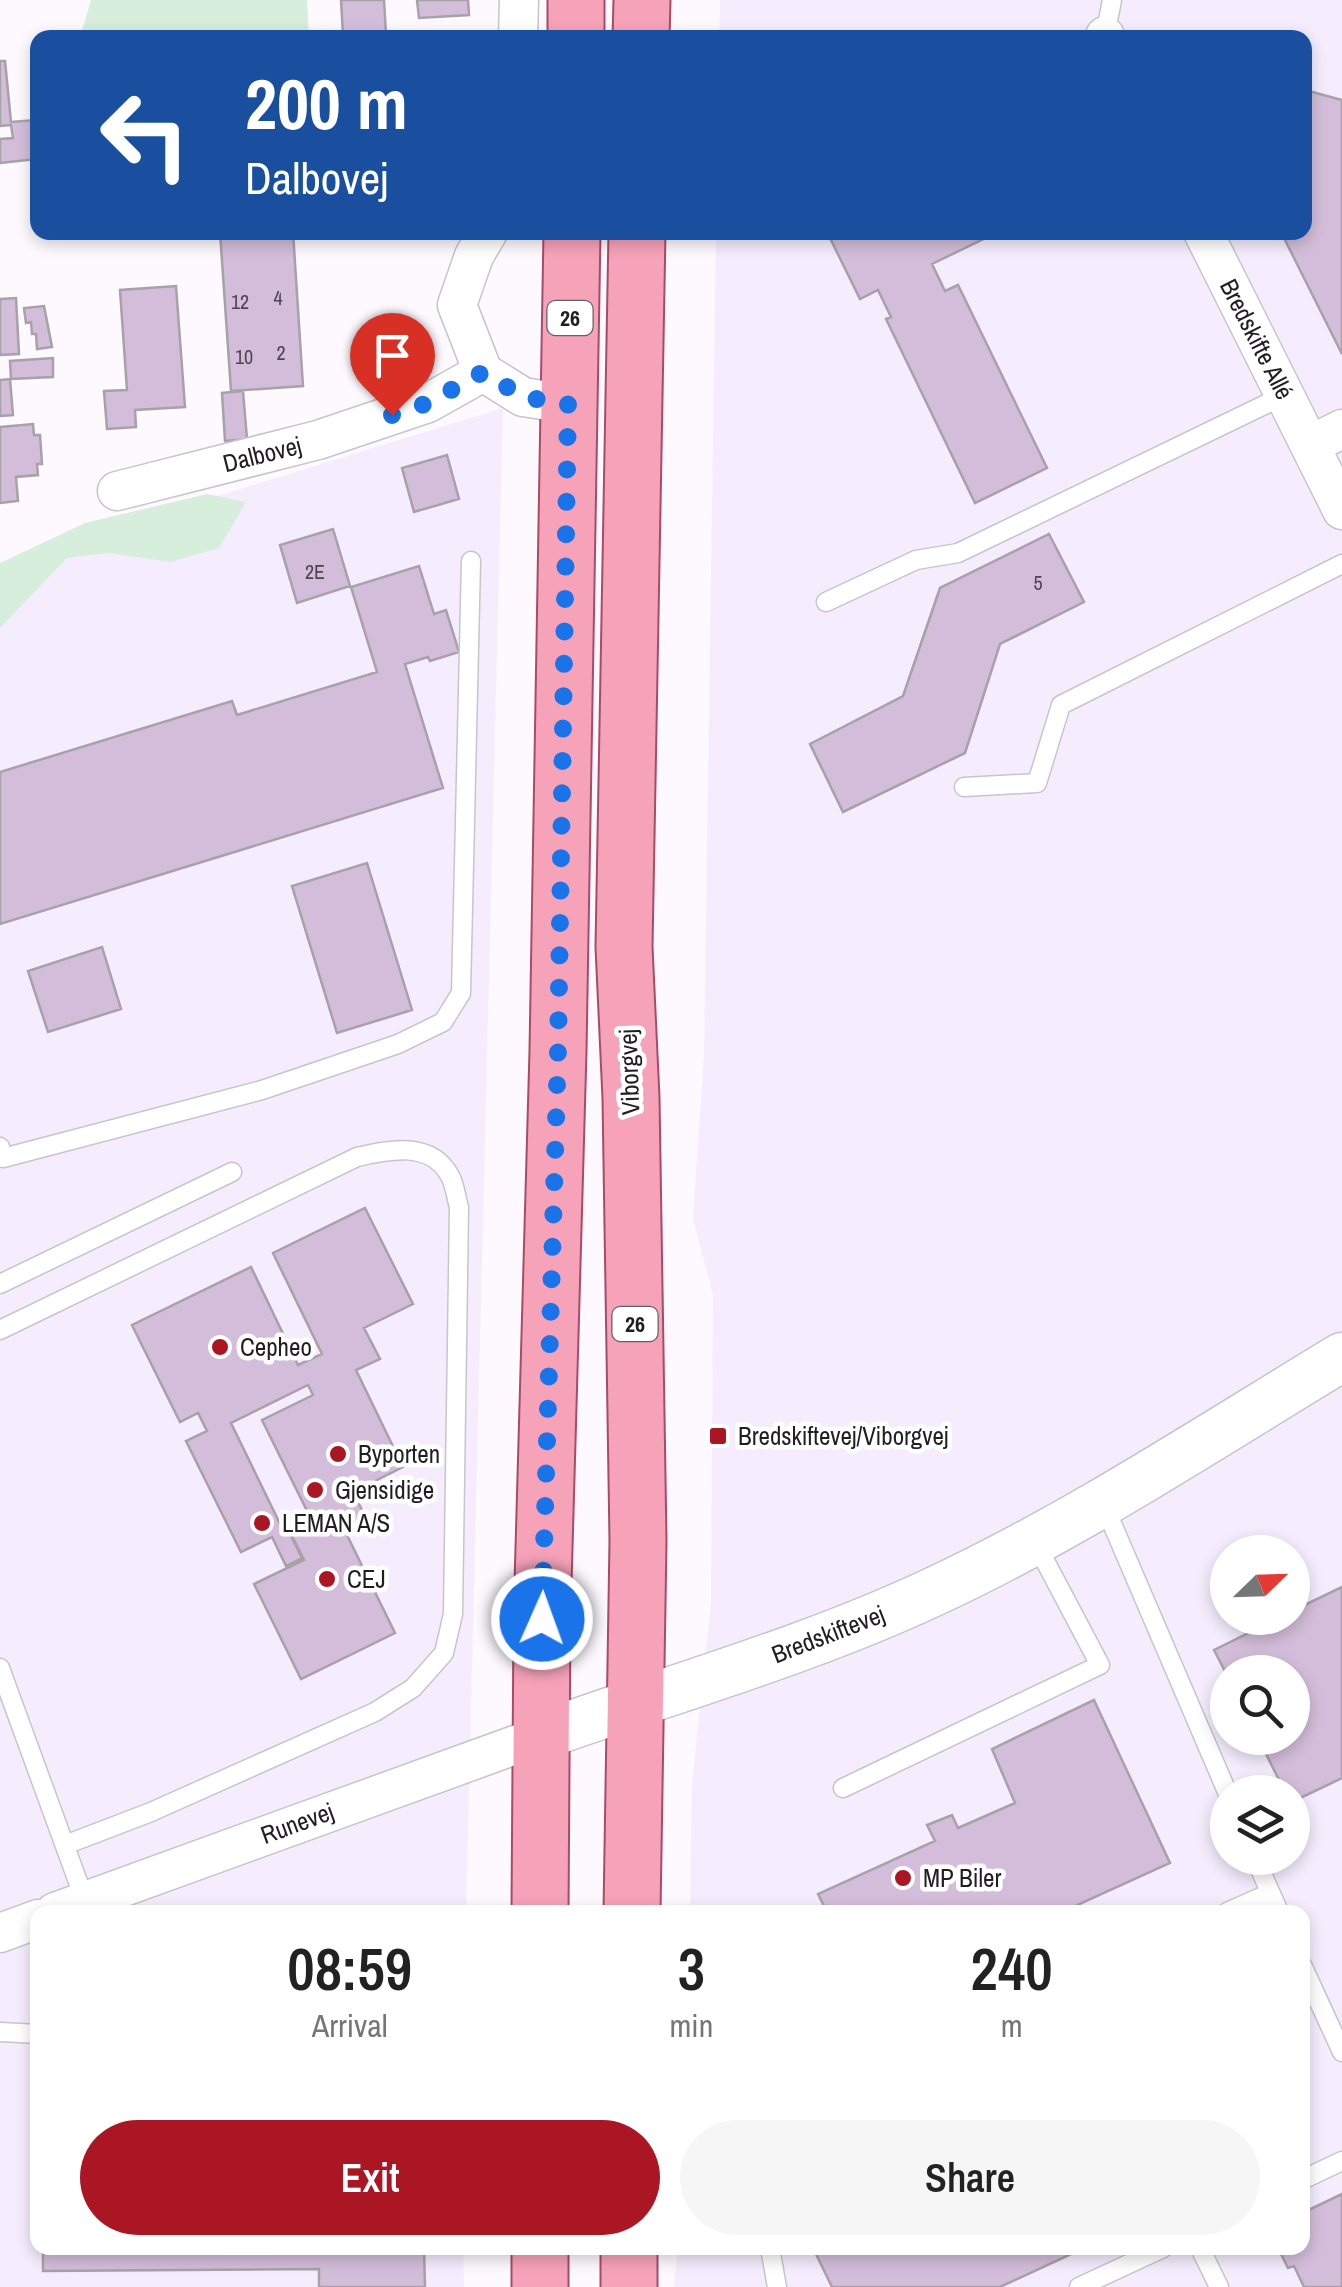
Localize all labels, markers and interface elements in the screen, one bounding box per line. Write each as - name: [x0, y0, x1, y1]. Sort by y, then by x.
- text: 200 m: [245, 57, 408, 151]
- icon: left: [80, 70, 210, 200]
- text: Dalbovej: [245, 147, 389, 208]
- street label: Bredskifte Allé: [1212, 273, 1302, 405]
- house number: 4: [273, 284, 283, 311]
- house number: 12: [231, 288, 249, 315]
- road number: 26: [548, 301, 592, 335]
- pin: [350, 313, 435, 416]
- icon: arrive: [365, 328, 420, 383]
- house number: 2: [276, 339, 286, 366]
- house number: 10: [235, 343, 253, 370]
- street label: Dalbovej: [219, 428, 305, 480]
- house number: 2E: [305, 558, 325, 585]
- house number: 5: [1033, 569, 1043, 596]
- street label: Viborgvej: [611, 1028, 647, 1116]
- road number: 26: [612, 1307, 658, 1341]
- place label: Cepheo: [240, 1330, 312, 1364]
- marker: Cepheo: [209, 1336, 231, 1358]
- place label: Bredskiftevej/Viborgvej: [738, 1419, 948, 1453]
- marker: Bredskiftevej/Viborgvej: [707, 1425, 729, 1447]
- place label: Byporten: [358, 1437, 440, 1471]
- marker: Byporten: [327, 1443, 349, 1465]
- place label: Gjensidige: [335, 1473, 434, 1507]
- marker: Gjensidige: [304, 1479, 326, 1501]
- place label: LEMAN A/S: [282, 1506, 390, 1540]
- marker: LEMAN A/S: [251, 1512, 273, 1534]
- north arrow: [1210, 1535, 1310, 1635]
- map controls: [1210, 1535, 1310, 1875]
- place label: CEJ: [347, 1562, 386, 1596]
- position arrow: [490, 1567, 594, 1671]
- marker: CEJ: [316, 1568, 338, 1590]
- street label: Bredskiftevej: [767, 1597, 889, 1671]
- button: search: [1210, 1655, 1310, 1755]
- button: layers: [1210, 1775, 1310, 1875]
- street label: Runevej: [256, 1794, 338, 1852]
- place label: MP Biler: [923, 1861, 1001, 1895]
- marker: MP Biler: [892, 1867, 914, 1889]
- text: 08:59: [287, 1928, 412, 2009]
- text: 3: [678, 1928, 705, 2009]
- text: 240: [971, 1928, 1053, 2009]
- text: Arrival: [312, 2004, 388, 2047]
- text: min: [670, 2004, 713, 2047]
- text: m: [1001, 2004, 1023, 2047]
- button: Exit: [80, 2120, 660, 2235]
- button: Share: [680, 2120, 1260, 2235]

